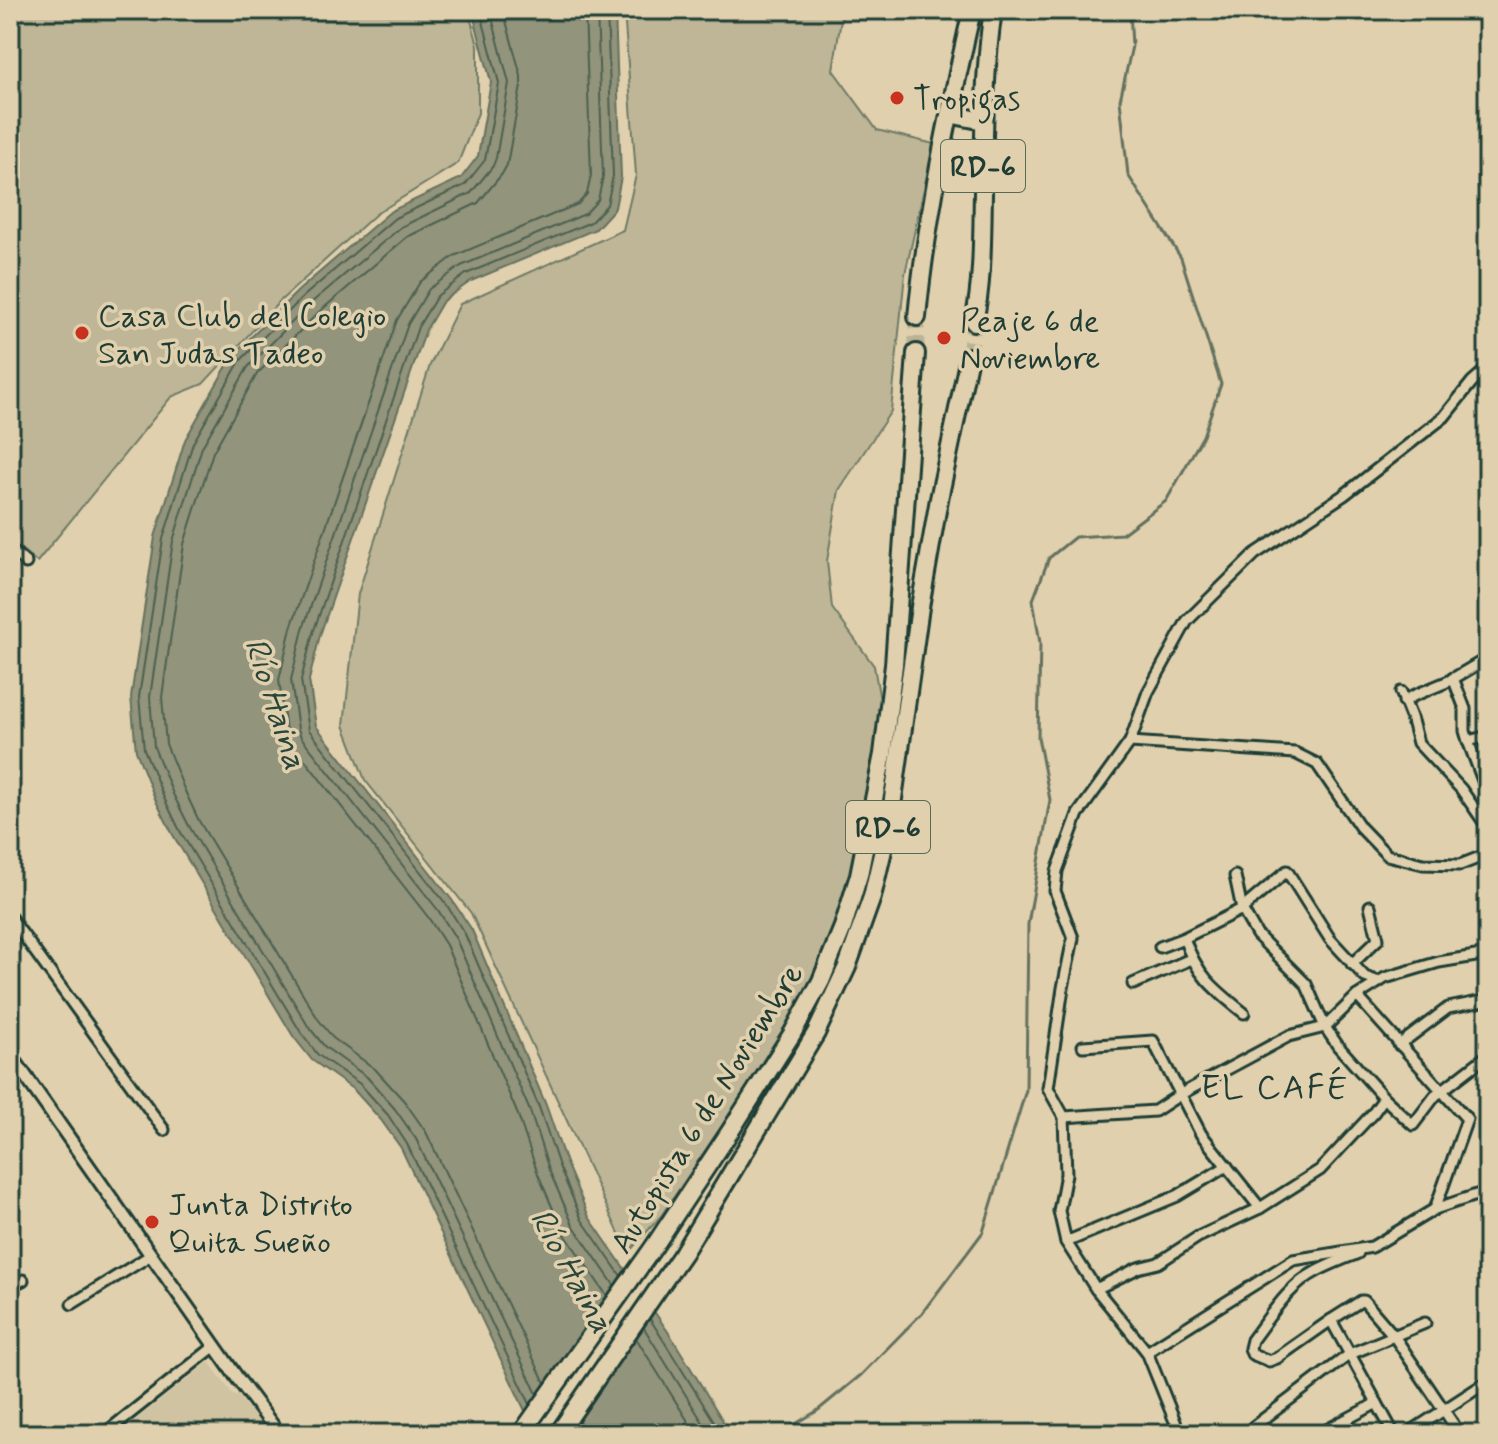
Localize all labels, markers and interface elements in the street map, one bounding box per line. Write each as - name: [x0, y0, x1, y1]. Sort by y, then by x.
- place label: Tropigas: [913, 79, 1020, 124]
- marker: Tropigas: [888, 89, 906, 107]
- road number: RD-6: [941, 140, 1025, 192]
- place label: Casa Club del Colegio San Judas Tadeo: [98, 296, 386, 375]
- place label: Peaje 6 de Noviembre: [960, 301, 1100, 380]
- marker: Casa Club del Colegio San Judas Tadeo: [73, 324, 91, 342]
- marker: Peaje 6 de Noviembre: [935, 329, 953, 347]
- water label: Río Haina: [232, 632, 317, 775]
- road number: RD-6: [846, 801, 930, 853]
- street label: Autopista 6 de Noviembre: [601, 956, 814, 1262]
- district label: EL CAFÉ: [1200, 1066, 1350, 1111]
- place label: Junta Distrito Quita Sueño: [168, 1185, 353, 1264]
- water label: Río Haina: [518, 1201, 623, 1342]
- marker: Junta Distrito Quita Sueño: [143, 1213, 161, 1231]

